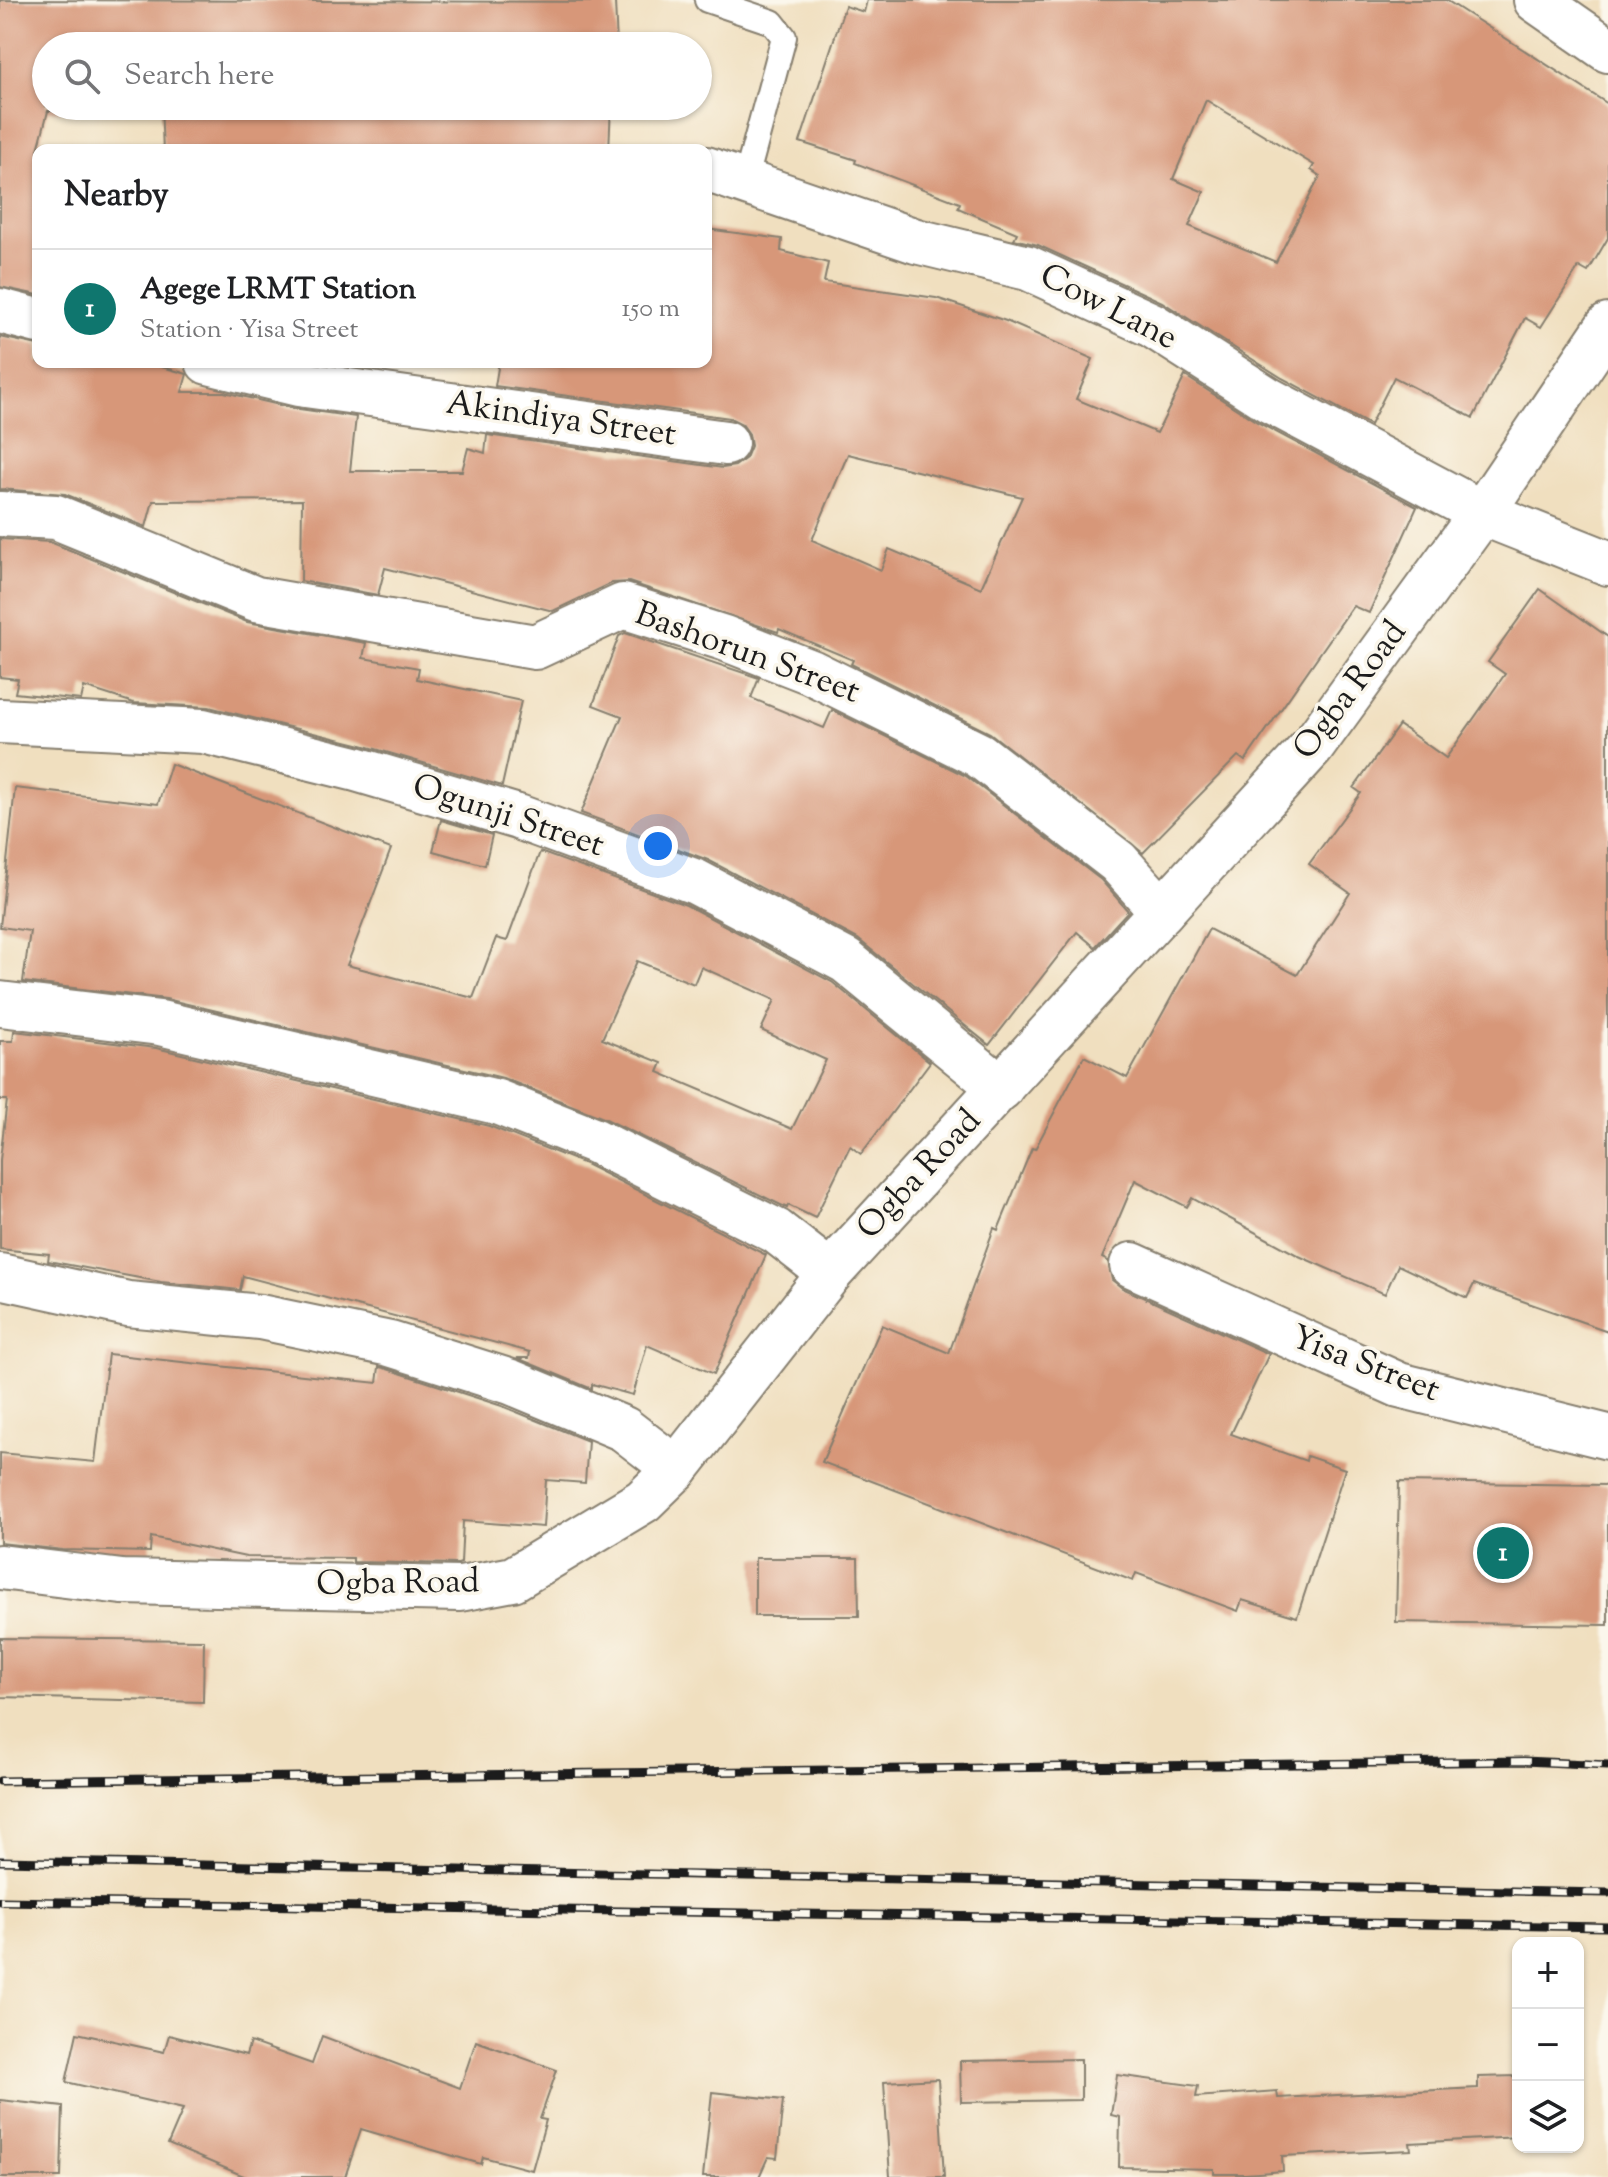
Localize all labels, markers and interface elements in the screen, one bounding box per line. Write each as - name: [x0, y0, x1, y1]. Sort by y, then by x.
- search box: [32, 32, 712, 120]
- icon: search: [60, 54, 104, 98]
- text: Search here: [124, 55, 274, 98]
- text: Nearby: [64, 172, 169, 221]
- street label: Cow Lane: [1031, 252, 1185, 364]
- text: Agege LRMT Station: [140, 269, 416, 312]
- text: 1: [86, 291, 94, 328]
- text: 150 m: [621, 291, 680, 328]
- text: Station · Yisa Street: [140, 312, 358, 349]
- street label: Akindiya Street: [443, 380, 680, 460]
- street label: Bashorun Street: [628, 591, 867, 718]
- street label: Ogba Road: [1282, 611, 1420, 771]
- street label: Ogunji Street: [406, 763, 610, 871]
- your location: [638, 826, 678, 866]
- street label: Ogba Road: [846, 1099, 994, 1251]
- street label: Yisa Street: [1284, 1314, 1447, 1416]
- pin: 1: [1477, 1523, 1529, 1583]
- street label: Ogba Road: [316, 1558, 480, 1610]
- map controls: [1512, 1937, 1584, 2153]
- button: +: [1512, 1937, 1584, 2009]
- button: −: [1512, 2009, 1584, 2081]
- button: layers: [1512, 2081, 1584, 2153]

